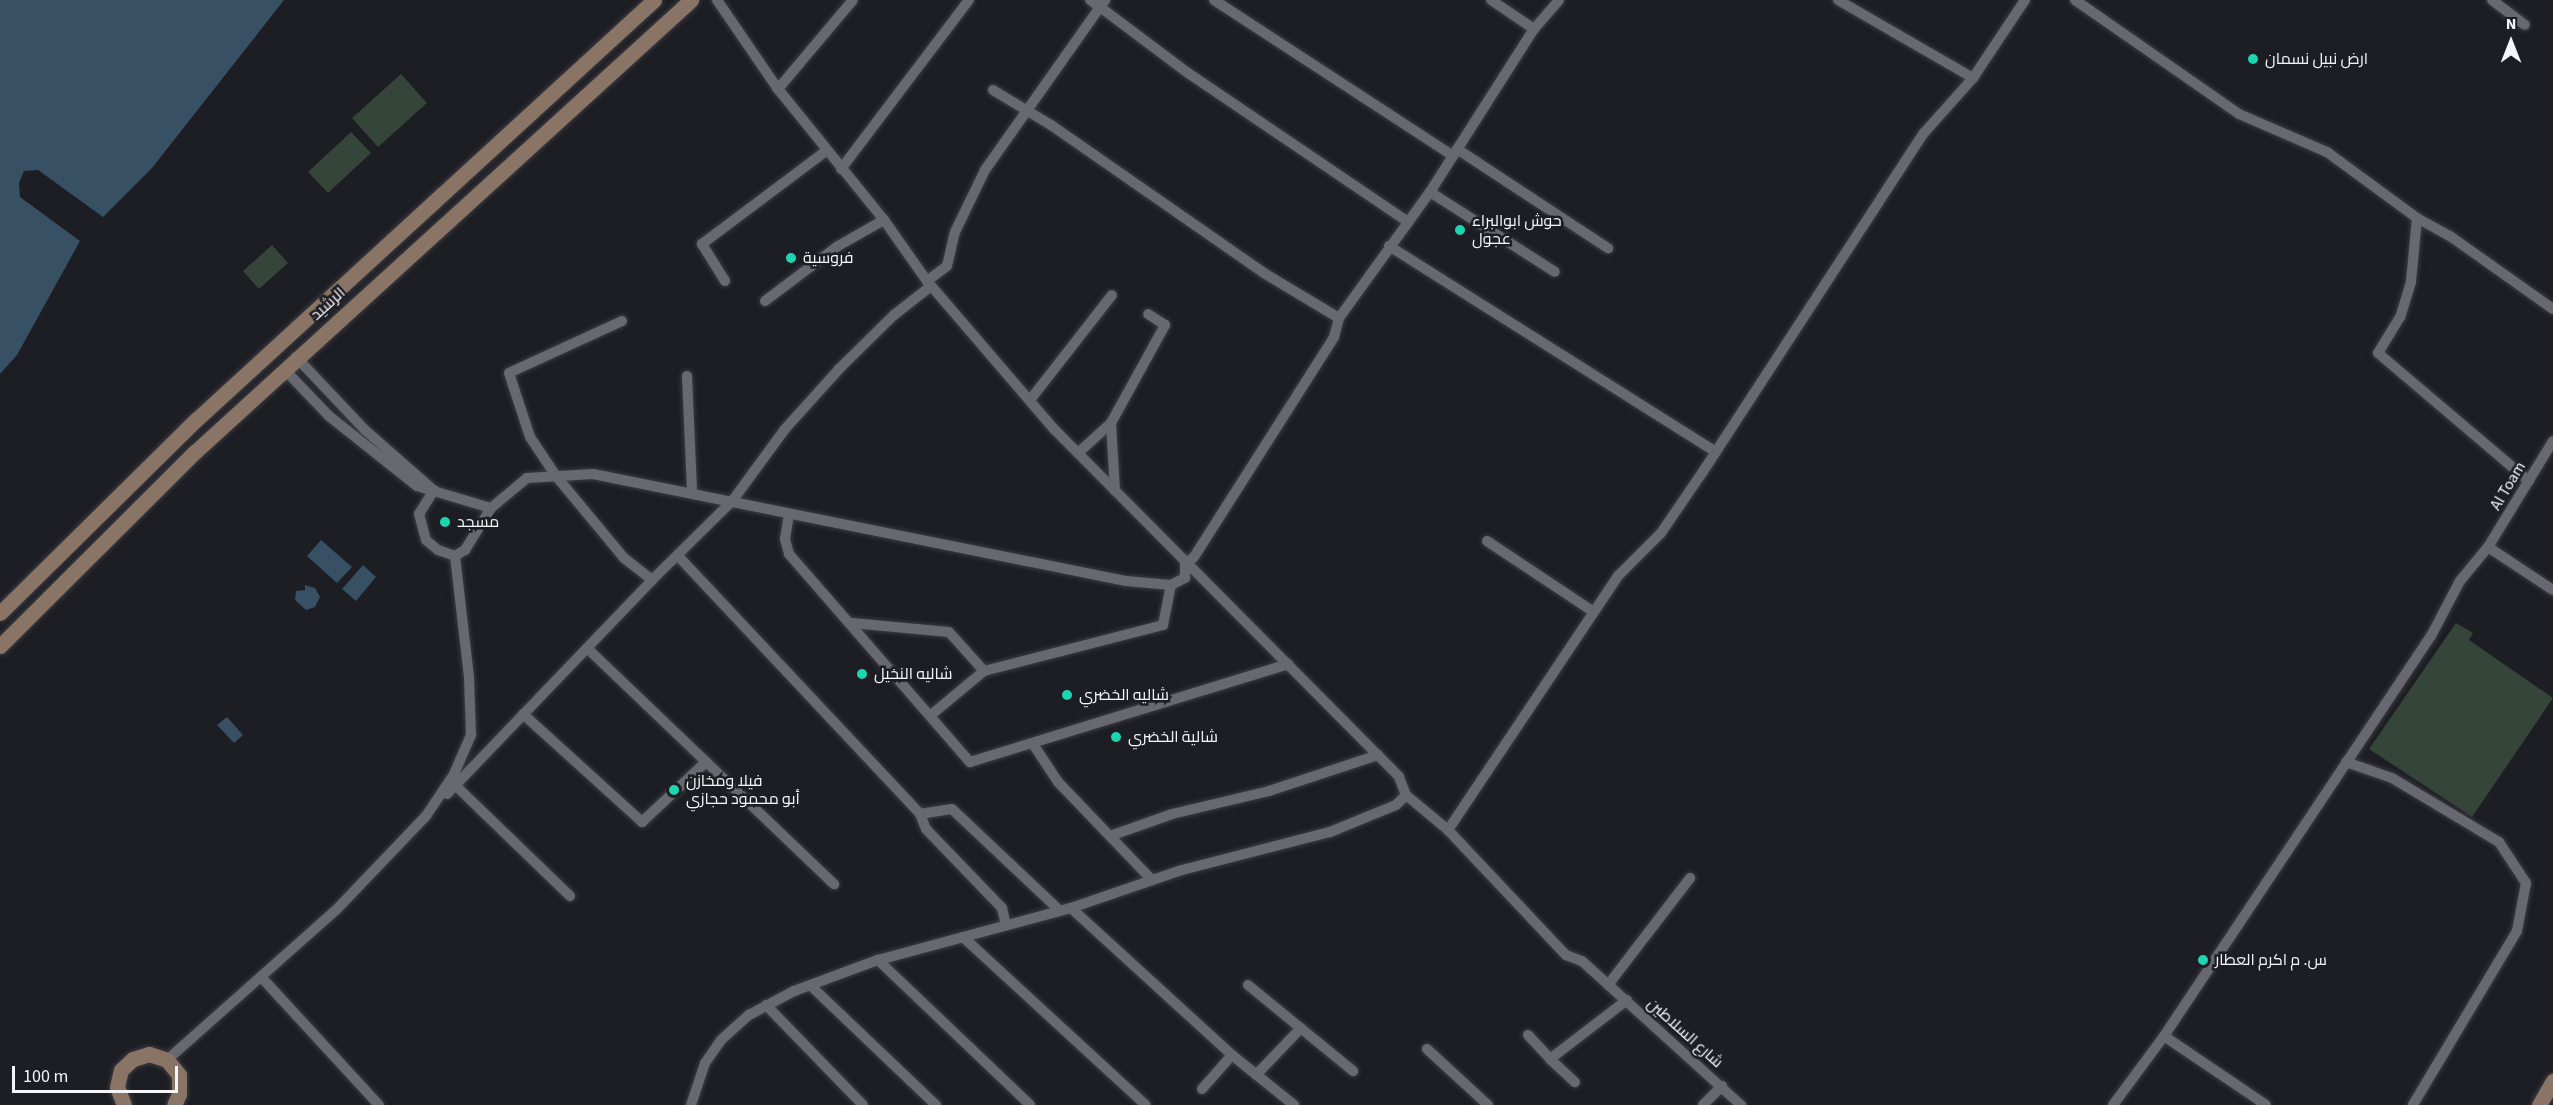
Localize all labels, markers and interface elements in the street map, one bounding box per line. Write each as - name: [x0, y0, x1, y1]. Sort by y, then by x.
- north arrow: [2481, 12, 2541, 72]
- text: N: [2506, 13, 2516, 35]
- place label: ارض نبيل نسمان: [2265, 49, 2368, 69]
- marker: ارض نبيل نسمان: [2246, 52, 2260, 66]
- place label: حوش ابوالبراء عجول: [1472, 211, 1562, 249]
- marker: حوش ابوالبراء عجول: [1453, 223, 1467, 237]
- place label: فروسية: [803, 248, 853, 268]
- marker: فروسية: [784, 251, 798, 265]
- street label: الرشيد: [307, 283, 349, 325]
- street label: Al Toam: [2486, 458, 2530, 514]
- place label: مسجد: [457, 512, 499, 532]
- marker: مسجد: [438, 515, 452, 529]
- place label: شاليه النخيل: [874, 664, 952, 684]
- marker: شاليه النخيل: [855, 667, 869, 681]
- place label: شاليه الخضري: [1079, 685, 1169, 705]
- marker: شاليه الخضري: [1060, 688, 1074, 702]
- place label: شالية الخضري: [1128, 727, 1218, 747]
- marker: شالية الخضري: [1109, 730, 1123, 744]
- place label: فيلا ومخازن أبو محمود حجازي: [686, 771, 800, 809]
- marker: فيلا ومخازن أبو محمود حجازي: [667, 783, 681, 797]
- place label: س. م اكرم العطار: [2215, 950, 2327, 970]
- marker: س. م اكرم العطار: [2196, 953, 2210, 967]
- street label: شارع السلاطين: [1643, 994, 1727, 1072]
- scale bar: [15, 1054, 182, 1092]
- text: 100 m: [23, 1064, 68, 1089]

